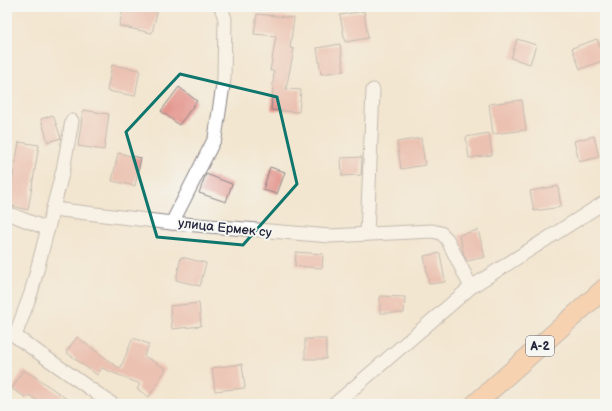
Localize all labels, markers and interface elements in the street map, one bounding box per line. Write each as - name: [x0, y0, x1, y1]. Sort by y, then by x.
- street label: улица Ермек су: [177, 215, 272, 241]
- road number: A-2: [526, 336, 554, 356]

